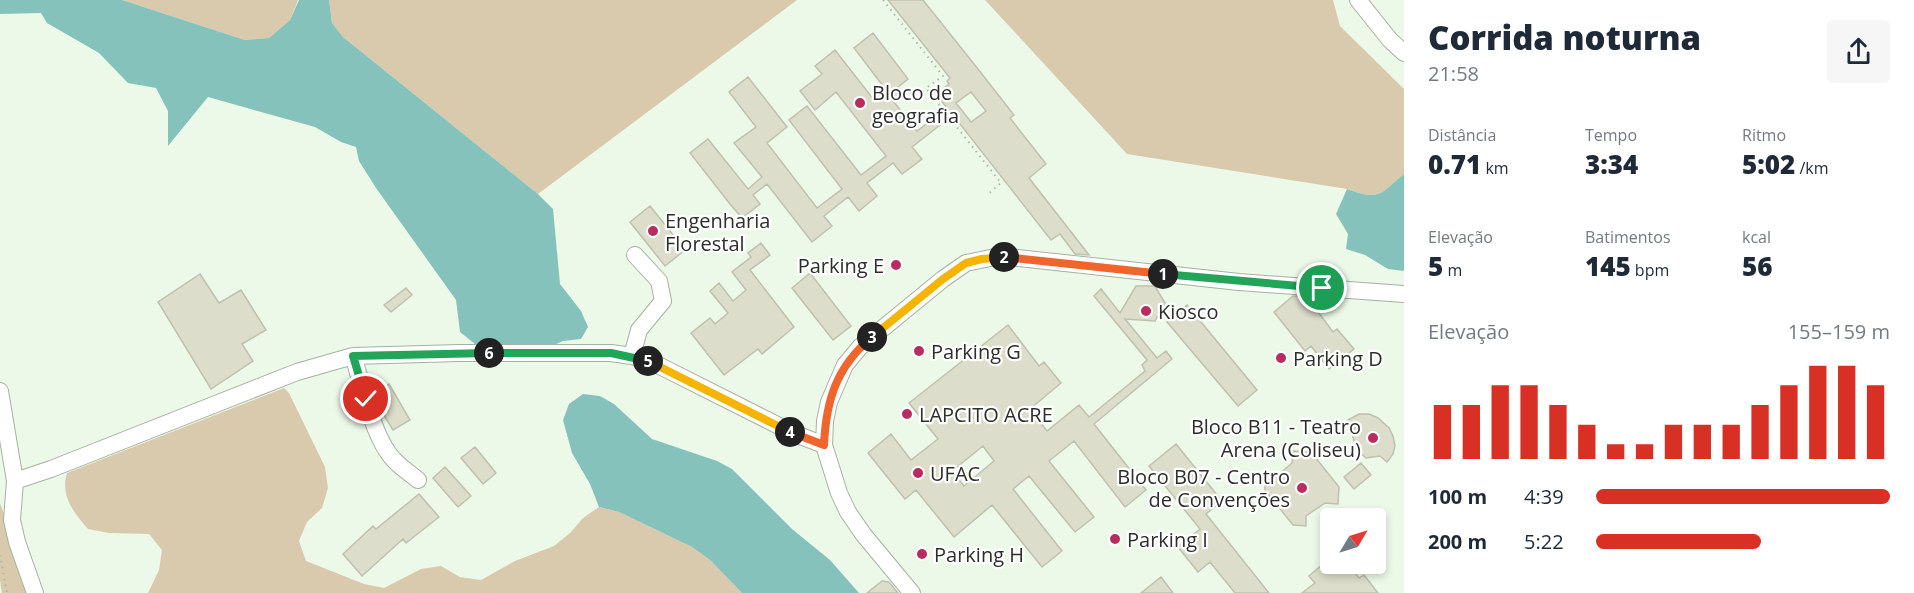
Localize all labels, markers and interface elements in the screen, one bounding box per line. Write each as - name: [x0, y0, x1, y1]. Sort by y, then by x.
- text: Corrida noturna: [1428, 15, 1701, 60]
- button: share: [1827, 20, 1890, 83]
- text: 21:58: [1428, 60, 1479, 87]
- place label: Bloco de geografia: [872, 79, 959, 129]
- marker: Bloco de geografia: [853, 96, 867, 110]
- text: Distância: [1428, 124, 1496, 146]
- text: Tempo: [1585, 124, 1637, 146]
- text: Ritmo: [1742, 124, 1786, 146]
- text: 0.71: [1428, 146, 1481, 182]
- text: 3:34: [1585, 146, 1638, 182]
- text: 5:02: [1742, 146, 1795, 182]
- text: km: [1481, 157, 1509, 179]
- text: /km: [1795, 157, 1828, 179]
- place label: Engenharia Florestal: [665, 207, 770, 257]
- marker: Engenharia Florestal: [646, 224, 660, 238]
- text: Elevação: [1428, 226, 1493, 248]
- text: Batimentos: [1585, 226, 1671, 248]
- text: kcal: [1742, 226, 1771, 248]
- pin: 2: [989, 242, 1019, 272]
- text: 2: [999, 246, 1009, 268]
- text: 5: [1428, 248, 1443, 284]
- text: 145: [1585, 248, 1631, 284]
- text: 56: [1742, 248, 1772, 284]
- place label: Parking E: [798, 252, 884, 279]
- marker: Parking E: [889, 258, 903, 272]
- pin: 1: [1148, 259, 1178, 289]
- text: m: [1443, 259, 1462, 281]
- text: bpm: [1631, 259, 1669, 281]
- pin: [1296, 262, 1347, 313]
- text: 1: [1158, 263, 1168, 285]
- icon: arrive: [1305, 271, 1338, 304]
- place label: Kiosco: [1158, 298, 1218, 325]
- marker: Kiosco: [1139, 304, 1153, 318]
- text: Elevação: [1428, 318, 1509, 345]
- text: 155–159 m: [1788, 318, 1890, 345]
- pin: 3: [857, 322, 887, 352]
- text: 3: [867, 326, 877, 348]
- pin: 6: [474, 338, 504, 368]
- place label: Parking G: [931, 338, 1021, 365]
- text: 6: [484, 342, 494, 364]
- marker: Parking G: [912, 344, 926, 358]
- place label: Parking D: [1293, 345, 1383, 372]
- pin: 5: [633, 346, 663, 376]
- text: 5: [643, 350, 653, 372]
- marker: Parking D: [1274, 351, 1288, 365]
- pin: [340, 373, 391, 424]
- icon: check: [349, 382, 382, 415]
- place label: LAPCITO ACRE: [919, 401, 1053, 428]
- marker: LAPCITO ACRE: [900, 407, 914, 421]
- place label: Bloco B11 - Teatro Arena (Coliseu): [1191, 413, 1361, 463]
- pin: 4: [775, 417, 805, 447]
- text: 4: [785, 421, 795, 443]
- marker: Bloco B11 - Teatro Arena (Coliseu): [1366, 431, 1380, 445]
- place label: UFAC: [930, 460, 980, 487]
- place label: Bloco B07 - Centro de Convenções: [1117, 463, 1290, 513]
- marker: UFAC: [911, 466, 925, 480]
- marker: Bloco B07 - Centro de Convenções: [1295, 481, 1309, 495]
- text: 100 m: [1428, 483, 1487, 510]
- text: 4:39: [1524, 483, 1564, 510]
- north arrow: [1320, 508, 1386, 574]
- map controls: [1320, 508, 1386, 574]
- place label: Parking I: [1127, 526, 1208, 553]
- text: 200 m: [1428, 528, 1487, 555]
- text: 5:22: [1524, 528, 1564, 555]
- marker: Parking I: [1108, 532, 1122, 546]
- place label: Parking H: [934, 541, 1024, 568]
- marker: Parking H: [915, 547, 929, 561]

